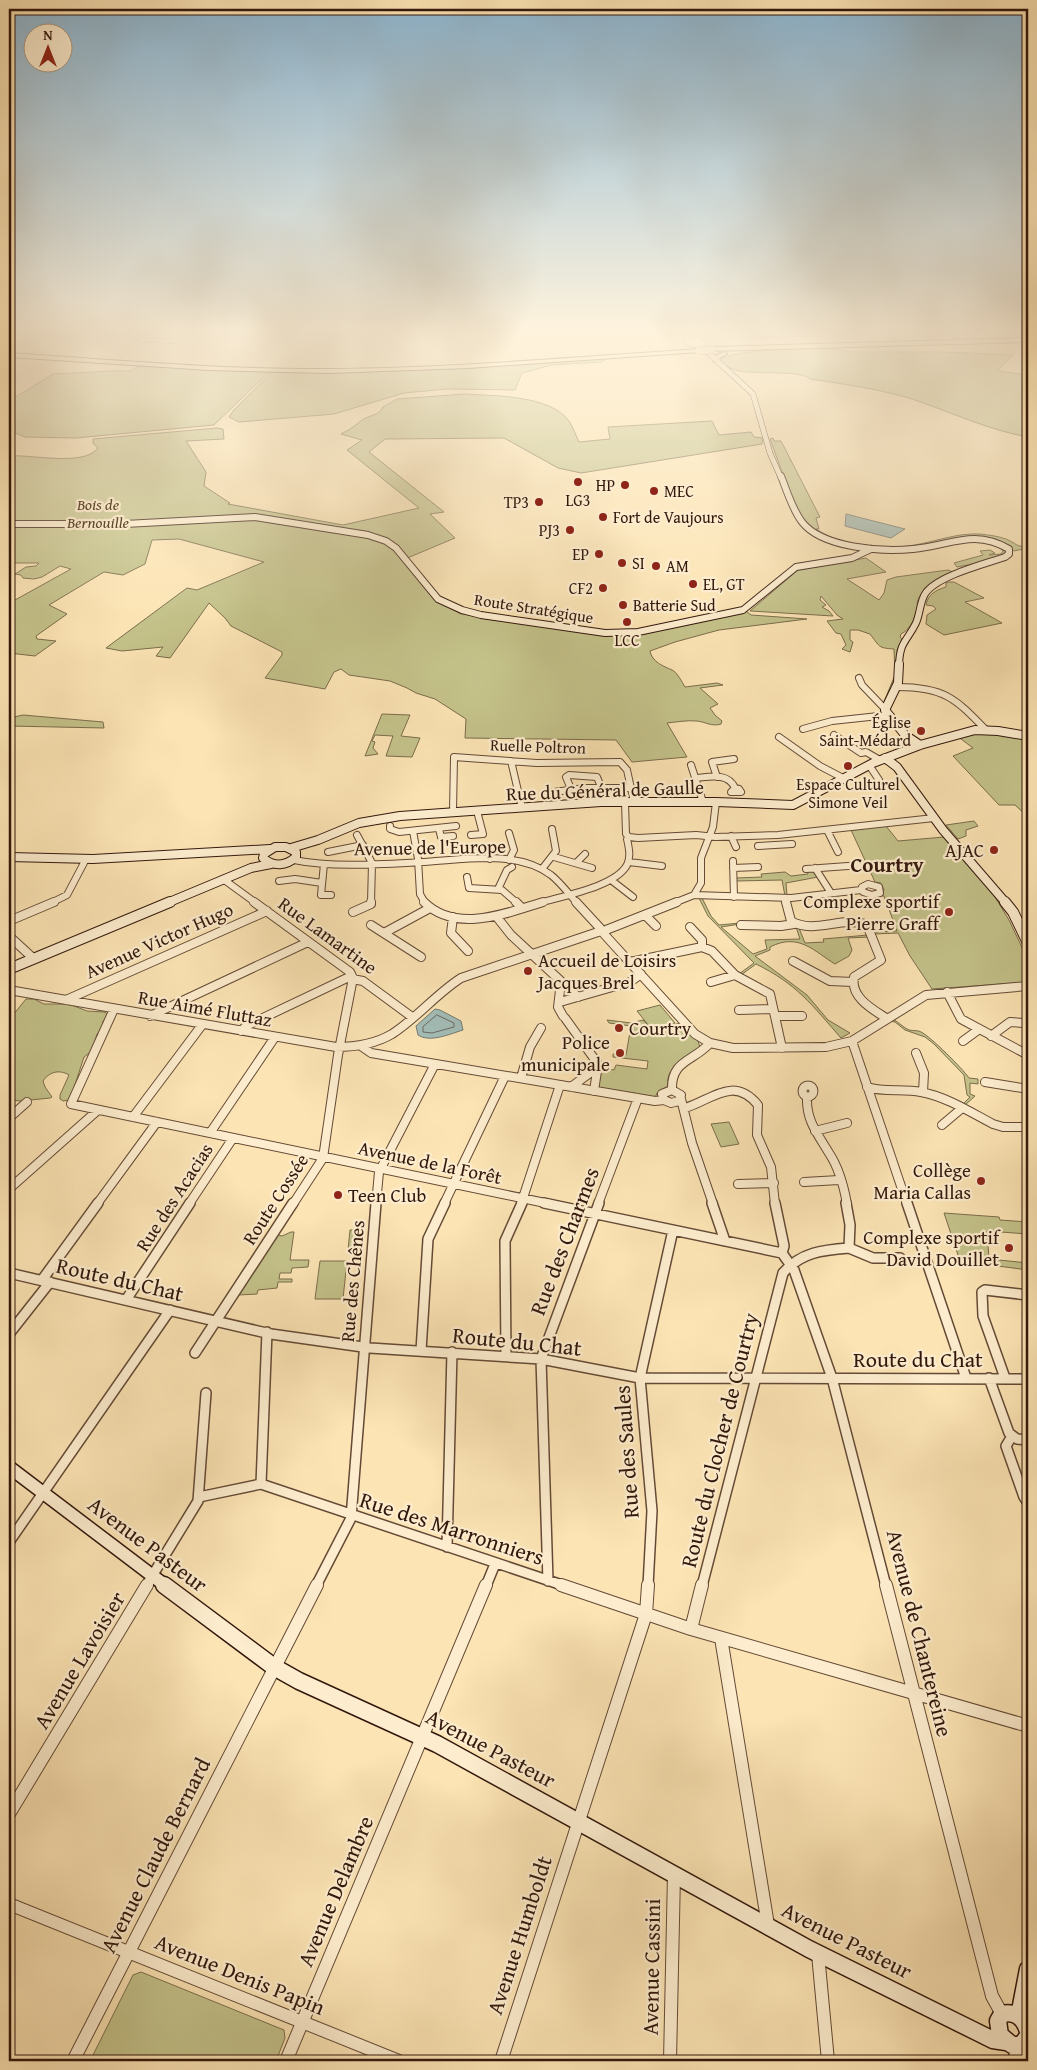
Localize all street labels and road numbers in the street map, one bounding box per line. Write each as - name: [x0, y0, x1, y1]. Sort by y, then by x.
- street label: Route Stratégique: [473, 587, 595, 629]
- street label: Ruelle Poltron: [490, 732, 586, 760]
- street label: Rue du Général de Gaulle: [506, 773, 705, 807]
- street label: Avenue de l'Europe: [354, 832, 506, 862]
- street label: Rue Lamartine: [273, 889, 383, 981]
- street label: Avenue Victor Hugo: [81, 895, 237, 985]
- street label: Rue Aimé Fluttaz: [136, 982, 274, 1034]
- street label: Avenue de la Forêt: [356, 1133, 505, 1191]
- street label: Rue des Acacias: [128, 1137, 220, 1257]
- street label: Route Cossée: [235, 1148, 315, 1250]
- street label: Rue des Charmes: [521, 1162, 607, 1320]
- street label: Rue des Chênes: [333, 1219, 371, 1343]
- street label: Route du Chat: [53, 1249, 187, 1309]
- street label: Route du Clocher de Courtry: [672, 1309, 766, 1571]
- street label: Route du Chat: [451, 1318, 583, 1364]
- street label: Route du Chat: [853, 1343, 983, 1375]
- street label: Rue des Saules: [605, 1384, 647, 1520]
- street label: Rue des Marronniers: [356, 1483, 548, 1573]
- street label: Avenue Pasteur: [81, 1488, 215, 1600]
- street label: Avenue de Chantereine: [879, 1526, 961, 1740]
- street label: Avenue Lavoisier: [25, 1585, 133, 1735]
- street label: Avenue Pasteur: [421, 1700, 561, 1796]
- street label: Avenue Claude Bernard: [92, 1752, 218, 1958]
- street label: Avenue Delambre: [289, 1811, 381, 1971]
- street label: Avenue Humboldt: [478, 1851, 560, 2019]
- street label: Avenue Pasteur: [776, 1893, 918, 1987]
- street label: Avenue Cassini: [634, 1898, 668, 2036]
- street label: Avenue Denis Papin: [150, 1925, 330, 2023]

